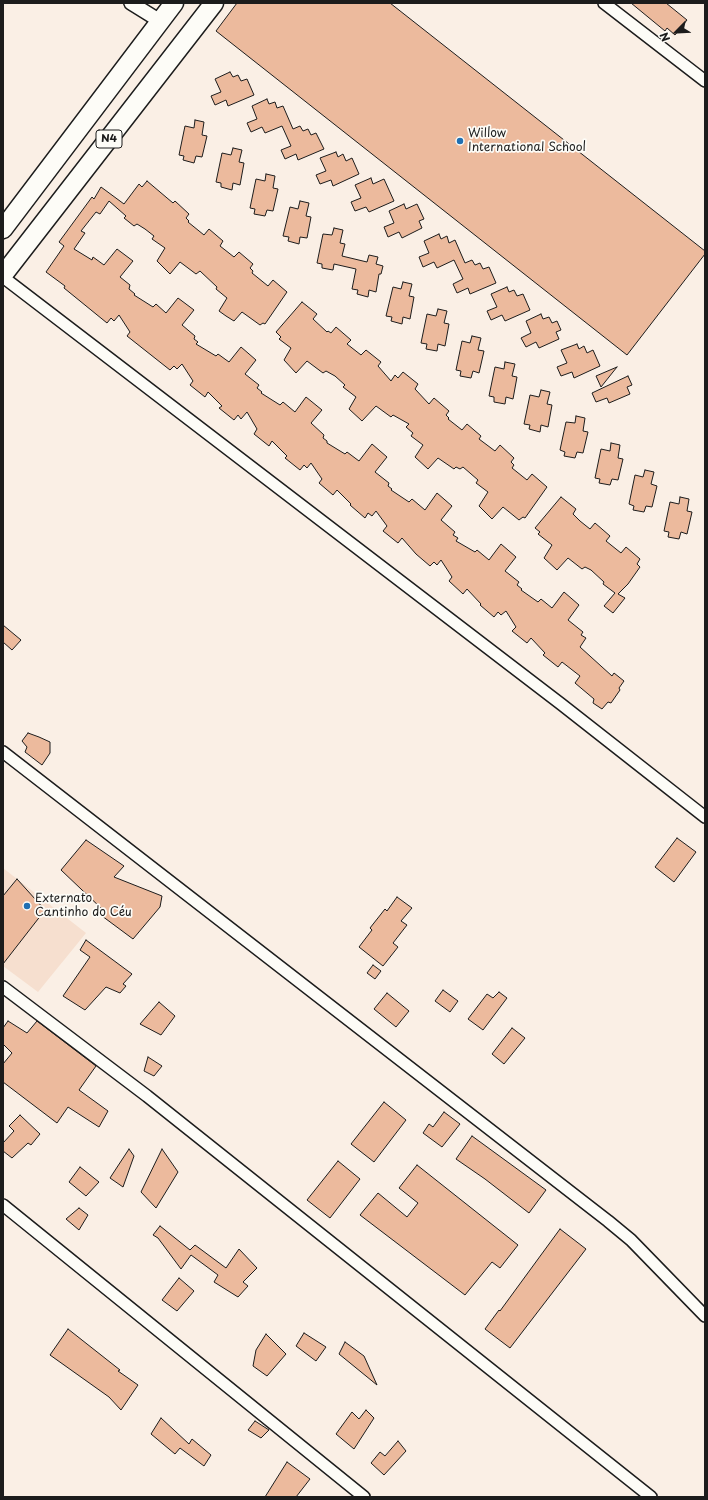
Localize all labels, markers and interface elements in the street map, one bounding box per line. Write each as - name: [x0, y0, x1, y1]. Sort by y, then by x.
- north arrow: [656, 12, 696, 52]
- text: N: [655, 30, 674, 45]
- place label: Willow International School: [468, 127, 586, 155]
- road number: N4: [96, 130, 122, 148]
- marker: Willow International School: [455, 136, 465, 146]
- place label: Externato Cantinho do Céu: [35, 892, 132, 920]
- marker: Externato Cantinho do Céu: [22, 901, 32, 911]

